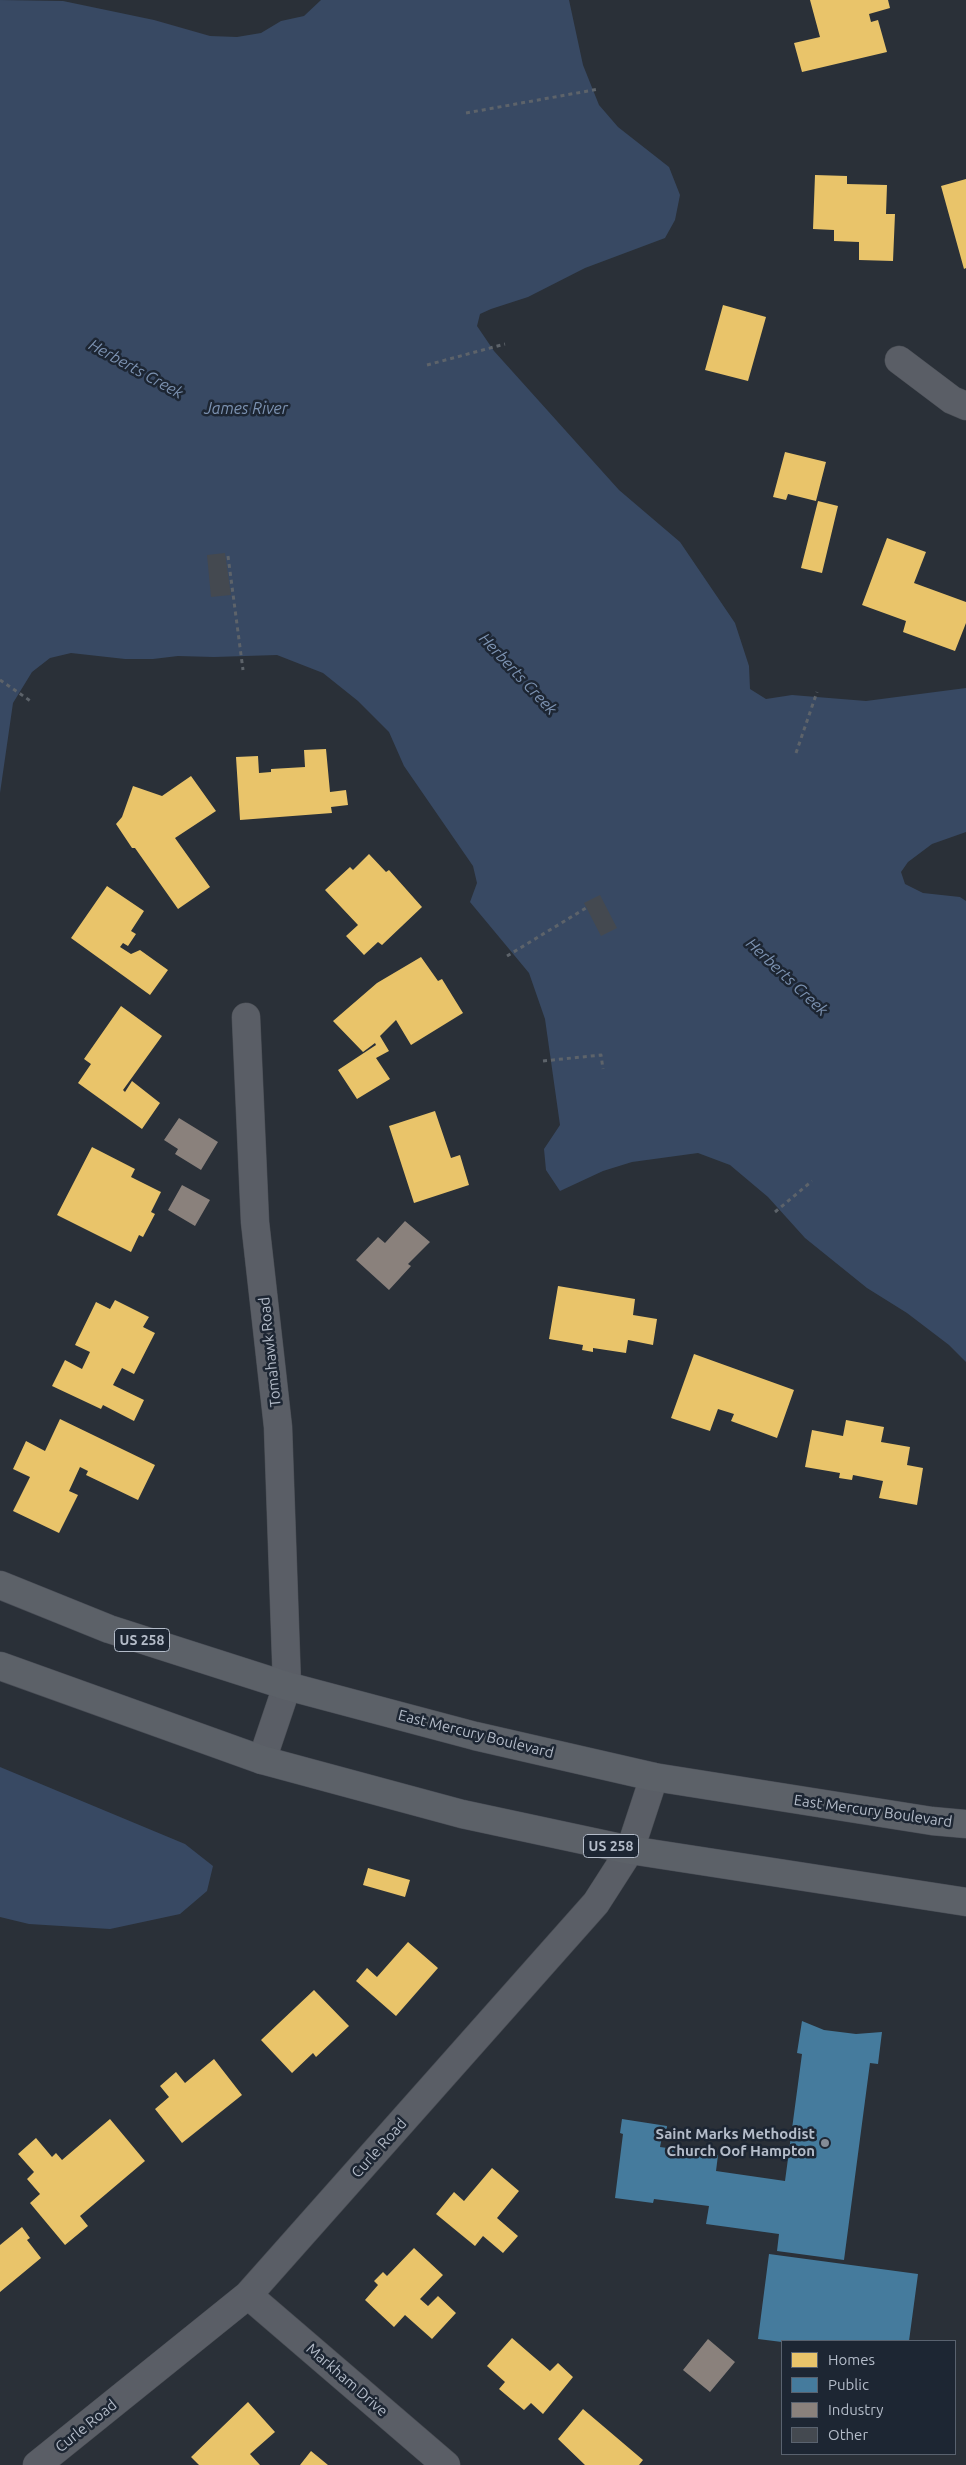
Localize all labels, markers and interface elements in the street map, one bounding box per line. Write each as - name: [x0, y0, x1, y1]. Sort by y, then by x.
- water label: Herberts Creek: [85, 335, 187, 403]
- water label: James River: [204, 399, 288, 419]
- water label: Herberts Creek: [475, 629, 561, 719]
- water label: Herberts Creek: [742, 934, 832, 1020]
- street label: Tomahawk Road: [255, 1296, 285, 1408]
- road number: US 258: [114, 1628, 170, 1652]
- street label: East Mercury Boulevard: [396, 1706, 556, 1762]
- street label: East Mercury Boulevard: [793, 1791, 953, 1831]
- road number: US 258: [584, 1834, 638, 1858]
- street label: Curle Road: [348, 2115, 410, 2181]
- place label: Saint Marks Methodist Church Oof Hampton: [656, 2125, 815, 2160]
- marker: Saint Marks Methodist Church Oof Hampton: [819, 2137, 831, 2149]
- street label: Markham Drive: [303, 2340, 391, 2420]
- legend: [781, 2340, 956, 2455]
- text: Homes: [828, 2351, 875, 2368]
- text: Public: [828, 2376, 869, 2393]
- street label: Curle Road: [52, 2396, 120, 2456]
- text: Industry: [828, 2401, 883, 2418]
- text: Other: [828, 2426, 868, 2443]

